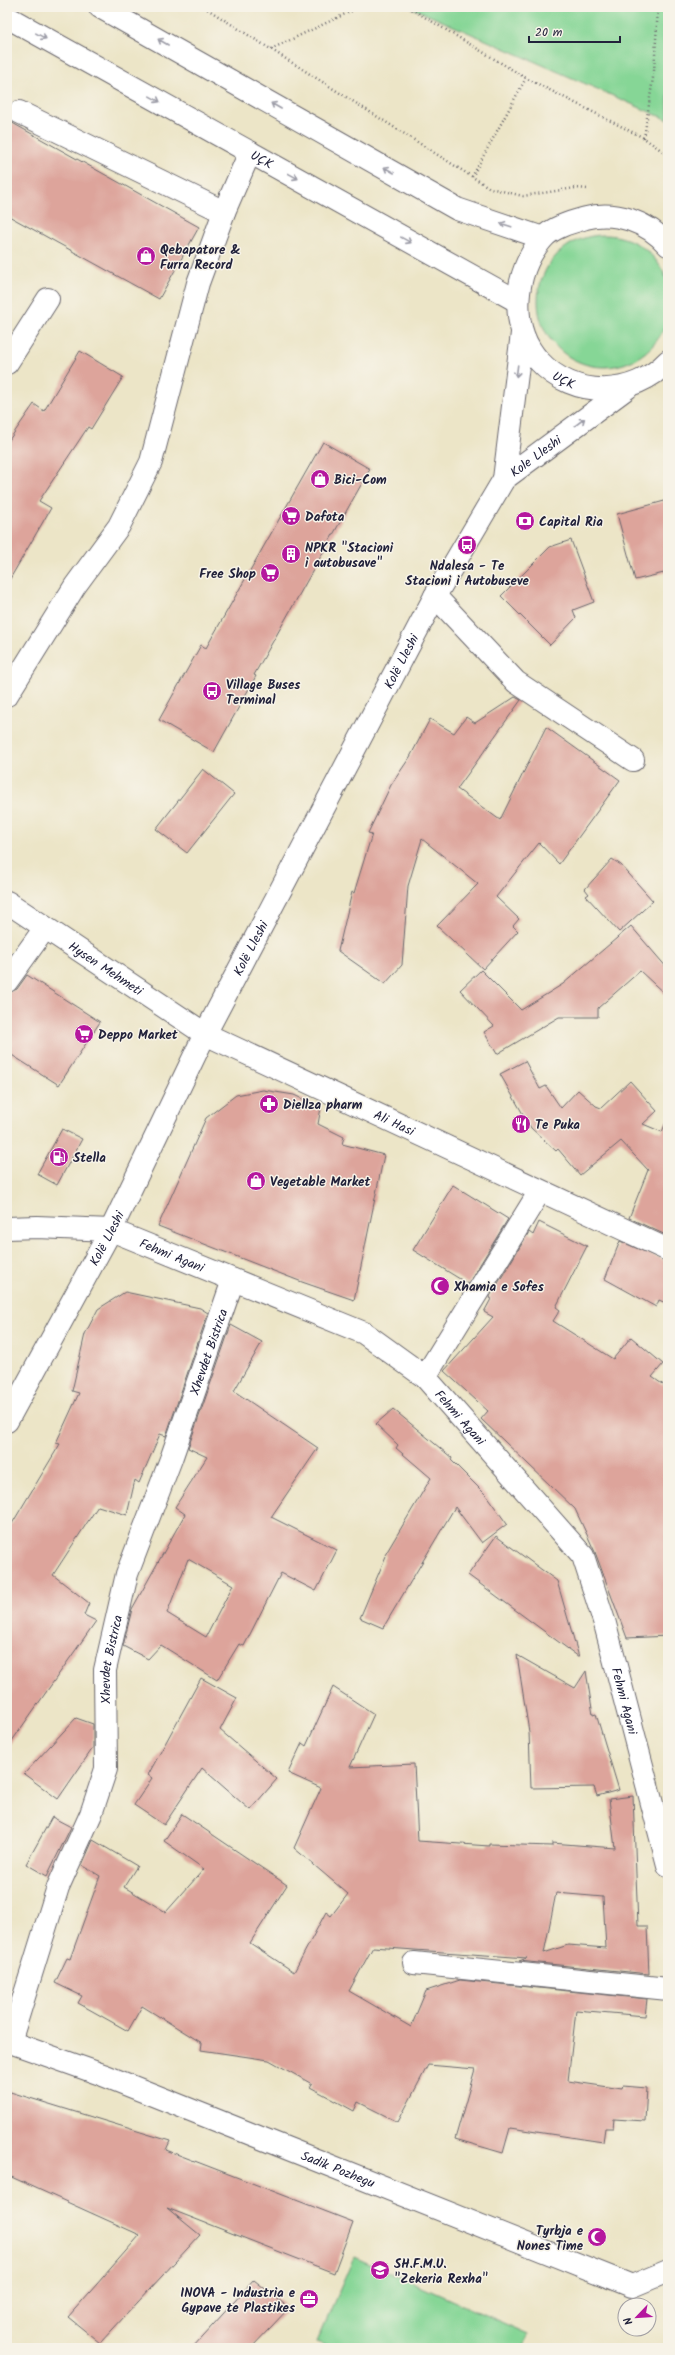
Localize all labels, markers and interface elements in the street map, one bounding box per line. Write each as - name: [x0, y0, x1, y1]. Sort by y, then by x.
- scale bar: [529, 18, 620, 44]
- text: 20 m: [535, 23, 563, 42]
- one-way arrow: [35, 33, 47, 40]
- one-way arrow: [157, 38, 169, 46]
- one-way arrow: [149, 96, 161, 103]
- one-way arrow: [270, 102, 282, 110]
- street label: UÇK: [246, 146, 277, 175]
- one-way arrow: [383, 166, 395, 174]
- one-way arrow: [287, 173, 299, 180]
- one-way arrow: [500, 221, 512, 229]
- one-way arrow: [400, 237, 412, 244]
- place label: Qebapatore & Furra Record: [160, 240, 241, 276]
- shop icon: Qebapatore & Furra Record: [135, 245, 157, 267]
- one-way arrow: [513, 365, 521, 378]
- street label: UÇK: [547, 366, 578, 396]
- one-way arrow: [574, 418, 585, 427]
- street label: Kole Lleshi: [506, 430, 567, 483]
- shop icon: Bici-Com: [309, 468, 331, 490]
- place label: Bici-Com: [334, 470, 387, 491]
- supermarket icon: Dafota: [280, 505, 302, 527]
- place label: Dafota: [305, 507, 345, 528]
- bank icon: Capital Ria: [514, 510, 536, 532]
- place label: Capital Ria: [539, 512, 603, 533]
- bus stop icon: Ndalesa - Te Stacioni i Autobuseve: [456, 534, 478, 556]
- place label: NPKR "Stacioni i autobusave": [305, 538, 394, 574]
- building icon: NPKR "Stacioni i autobusave": [280, 543, 302, 565]
- place label: Ndalesa - Te Stacioni i Autobuseve: [405, 556, 529, 592]
- supermarket icon: Free Shop: [259, 562, 281, 584]
- place label: Free Shop: [199, 564, 256, 585]
- street label: Kolë Lleshi: [379, 630, 426, 693]
- place label: Village Buses Terminal: [226, 675, 300, 711]
- bus stop icon: Village Buses Terminal: [201, 680, 223, 702]
- street label: Kolë Lleshi: [228, 917, 275, 980]
- street label: Hysen Mehmeti: [64, 937, 147, 1002]
- supermarket icon: Deppo Market: [73, 1023, 95, 1045]
- place label: Deppo Market: [98, 1025, 178, 1046]
- pharmacy icon: Diellza pharm: [258, 1093, 280, 1115]
- place label: Diellza pharm: [283, 1095, 363, 1116]
- street label: Ali Hasi: [370, 1105, 418, 1143]
- restaurant icon: Te Puka: [510, 1113, 532, 1135]
- place label: Te Puka: [535, 1115, 580, 1136]
- fuel station icon: Stella: [48, 1146, 70, 1168]
- place label: Stella: [73, 1148, 106, 1169]
- shop icon: Vegetable Market: [245, 1170, 267, 1192]
- place label: Vegetable Market: [270, 1172, 370, 1193]
- street label: Kolë Lleshi: [84, 1207, 131, 1270]
- street label: Fehmi Agani: [136, 1234, 208, 1279]
- mosque icon: Xhamia e Sofes: [429, 1275, 451, 1297]
- place label: Xhamia e Sofes: [453, 1277, 544, 1298]
- street label: Xhevdet Bistrica: [185, 1306, 234, 1398]
- street label: Fehmi Agani: [429, 1385, 490, 1451]
- street label: Xhevdet Bistrica: [96, 1613, 129, 1704]
- street label: Fehmi Agani: [605, 1665, 643, 1738]
- street label: Sadik Pozhegu: [298, 2146, 378, 2195]
- place label: Tyrbja e Nones Time: [517, 2221, 584, 2257]
- mosque icon: Tyrbja e Nones Time: [586, 2226, 608, 2248]
- place label: SH.F.M.U. "Zekeria Rexha": [394, 2254, 488, 2290]
- school or university icon: SH.F.M.U. "Zekeria Rexha": [369, 2259, 391, 2281]
- place label: INOVA - Industria e Gypave te Plastikes: [180, 2283, 296, 2319]
- office icon: INOVA - Industria e Gypave te Plastikes: [298, 2288, 320, 2310]
- north arrow: [617, 2297, 657, 2337]
- text: N: [619, 2314, 638, 2328]

